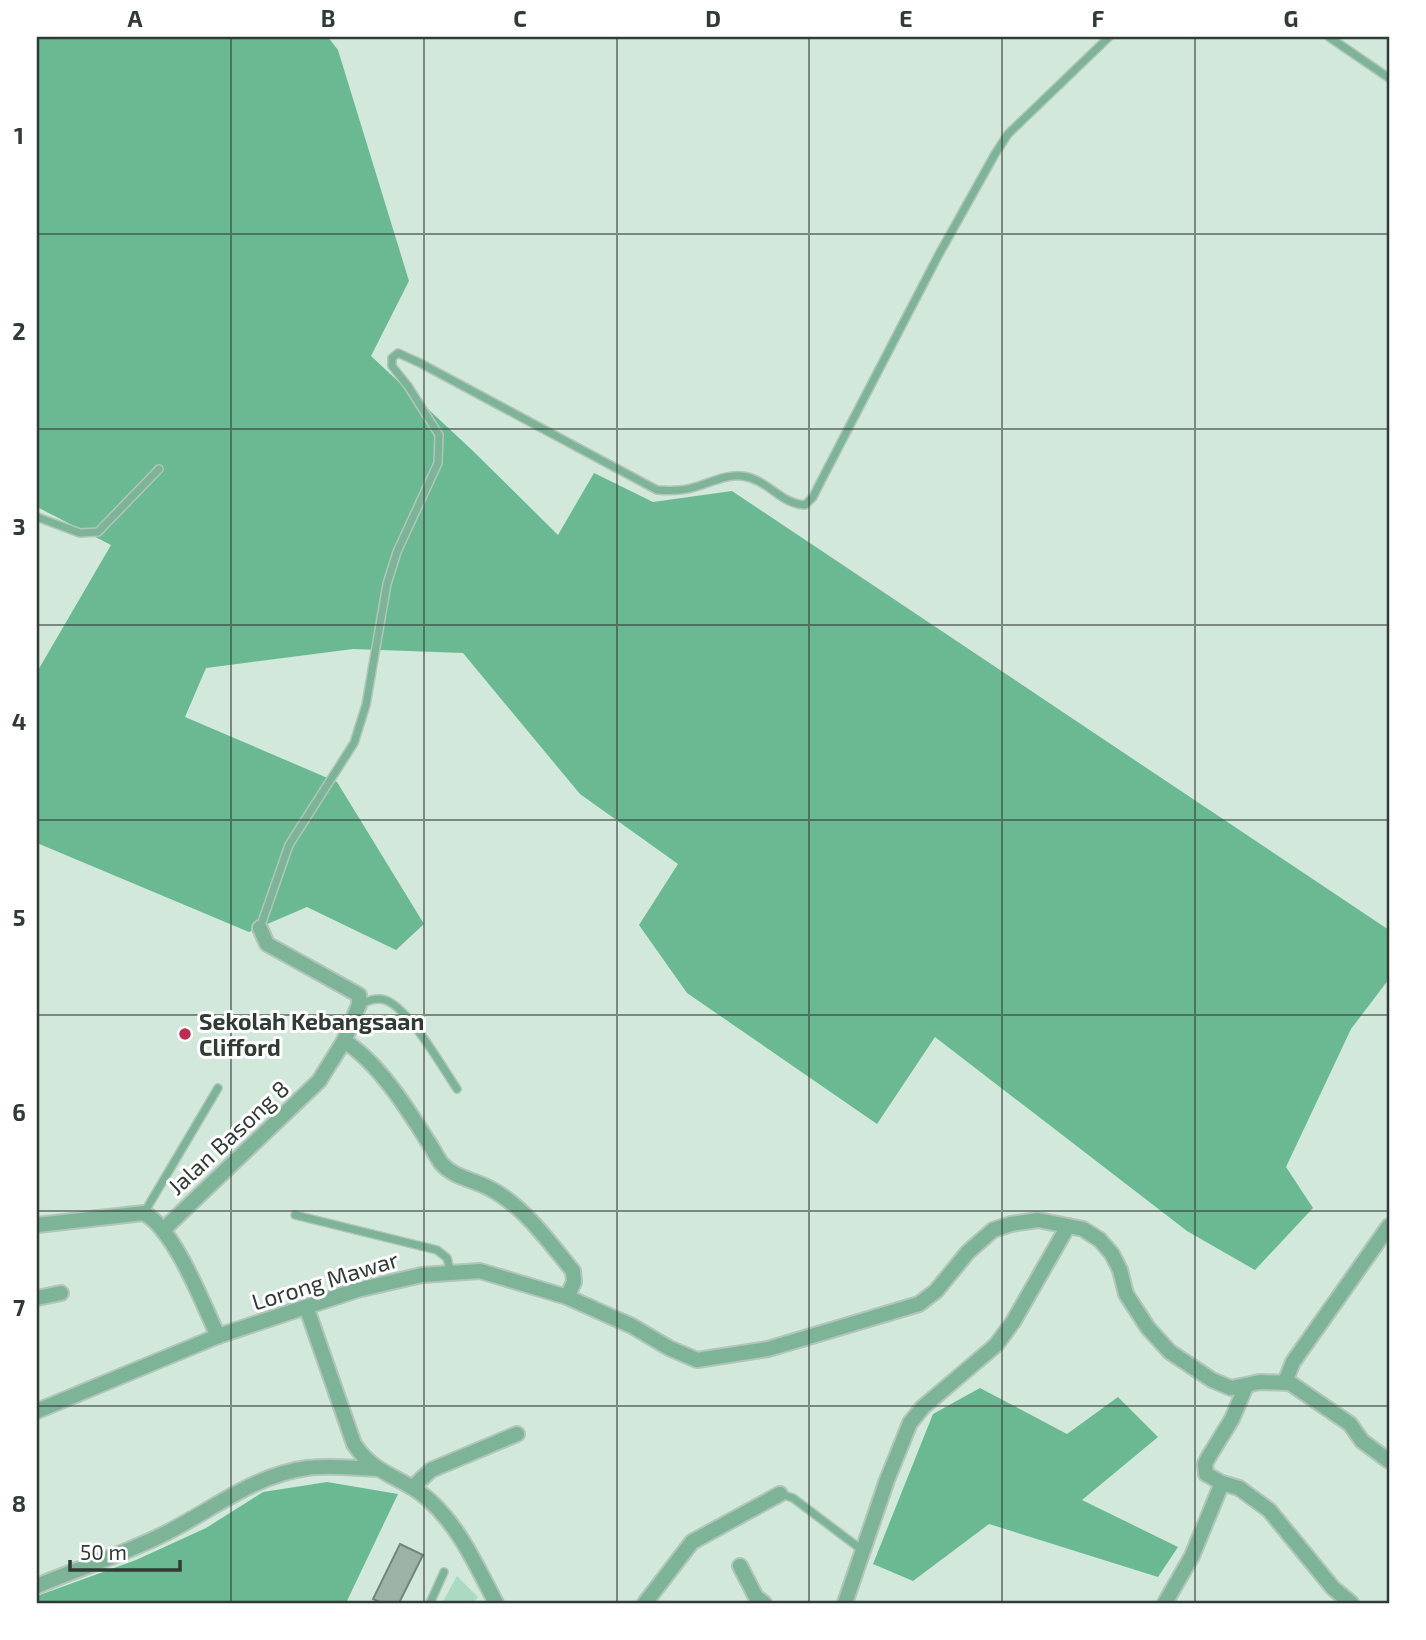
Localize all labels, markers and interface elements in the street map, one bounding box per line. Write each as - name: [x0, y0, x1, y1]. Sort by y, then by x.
- text: A: [127, 4, 143, 32]
- text: B: [321, 4, 335, 32]
- text: C: [513, 4, 527, 32]
- text: D: [705, 4, 721, 32]
- text: E: [899, 4, 913, 32]
- text: F: [1092, 4, 1105, 32]
- text: G: [1284, 4, 1298, 32]
- text: 1: [14, 121, 24, 149]
- text: 2: [12, 317, 26, 345]
- text: 3: [12, 512, 26, 540]
- text: 4: [12, 707, 26, 735]
- text: 5: [13, 903, 25, 931]
- place label: Sekolah Kebangsaan Clifford: [199, 1007, 424, 1061]
- marker: Sekolah Kebangsaan Clifford: [177, 1026, 193, 1042]
- street label: Jalan Basong 8: [162, 1074, 294, 1200]
- text: 6: [12, 1098, 26, 1126]
- street label: Lorong Mawar: [248, 1244, 402, 1316]
- text: 7: [13, 1293, 25, 1321]
- text: 8: [12, 1489, 26, 1517]
- scale bar: [70, 1528, 180, 1572]
- text: 50 m: [80, 1539, 127, 1564]

